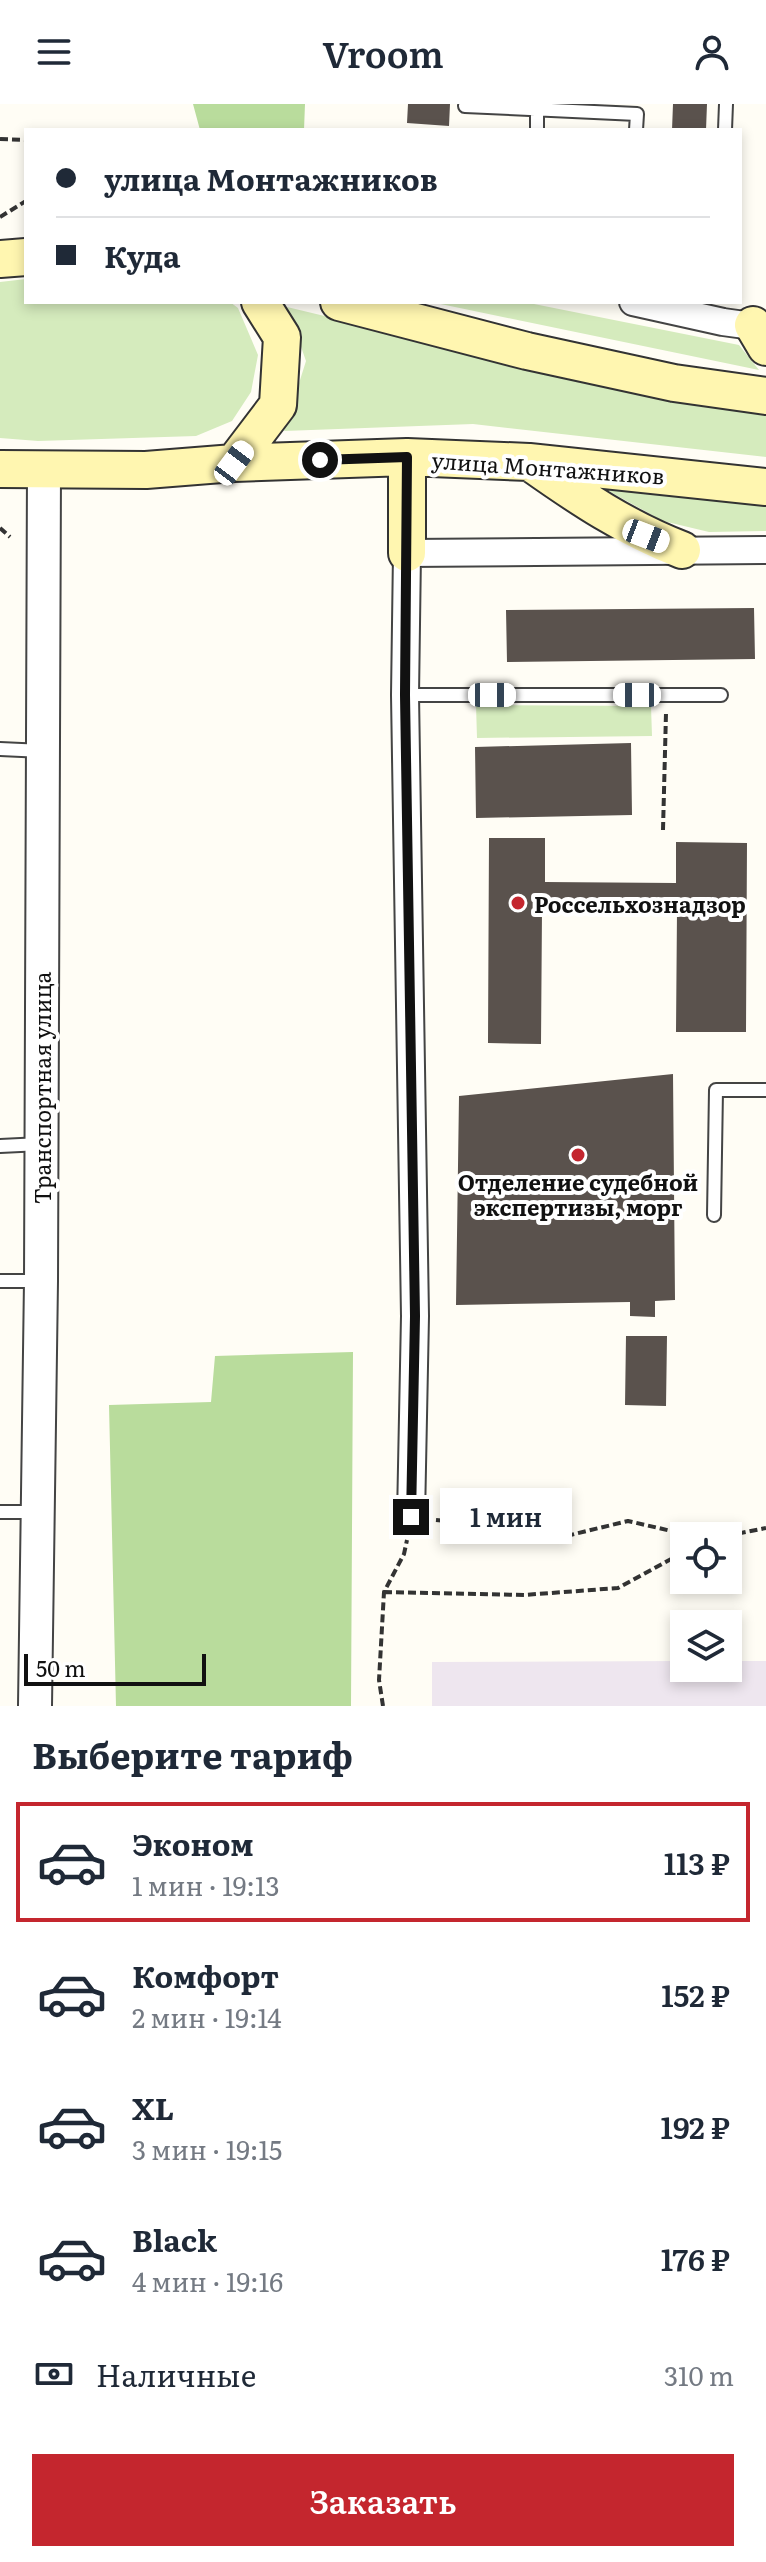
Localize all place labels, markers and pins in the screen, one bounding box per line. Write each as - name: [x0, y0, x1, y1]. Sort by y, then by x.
- place label: Россельхознадзор: [534, 887, 746, 920]
- marker: Россельхознадзор: [509, 894, 527, 912]
- marker: Отделение судебной экспертизы, морг: [569, 1146, 587, 1164]
- place label: Отделение судебной экспертизы, морг: [458, 1165, 698, 1223]

